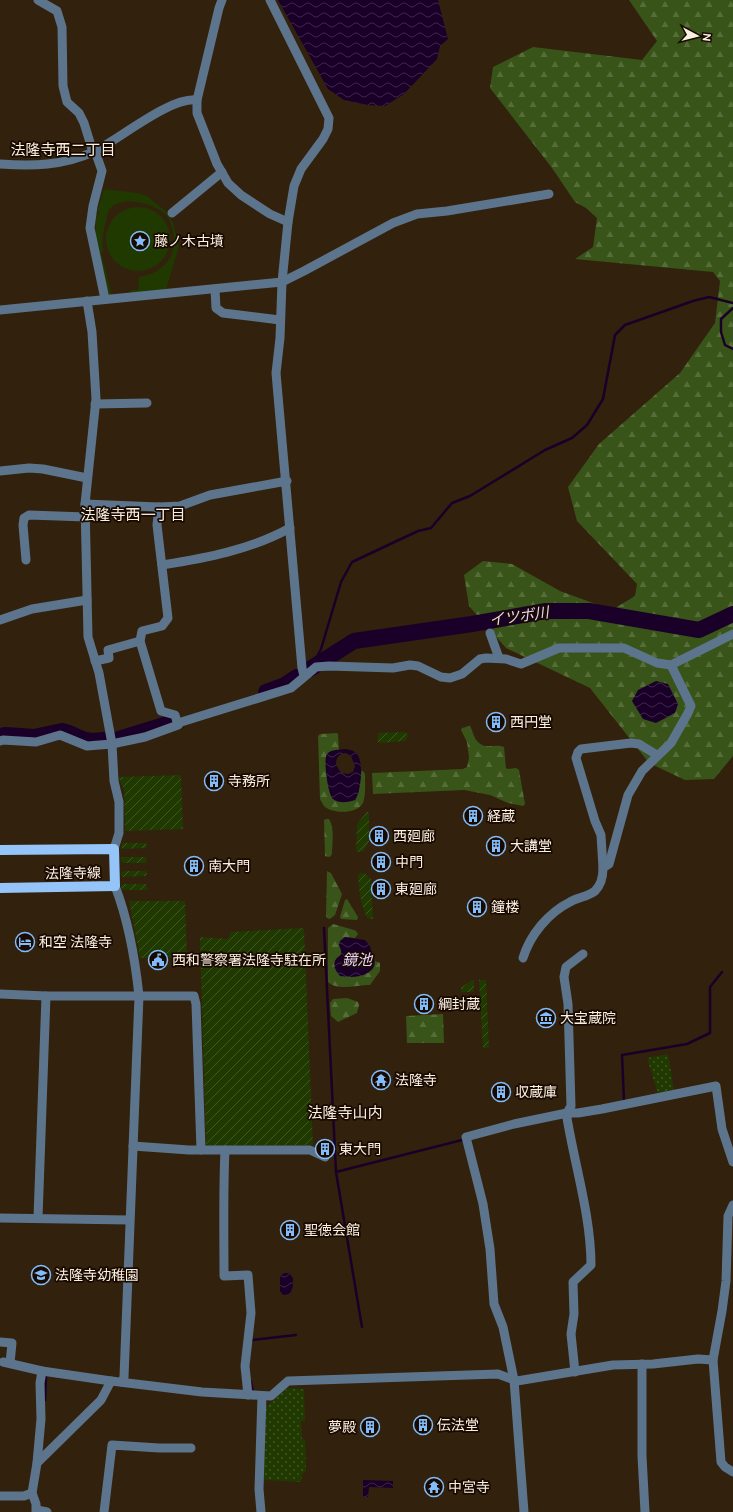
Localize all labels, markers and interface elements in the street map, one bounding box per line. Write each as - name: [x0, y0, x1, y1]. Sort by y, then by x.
- north arrow: [677, 16, 717, 56]
- text: N: [700, 32, 713, 42]
- district label: 法隆寺西二丁目: [10, 141, 116, 158]
- place icon: 藤ノ木古墳: [129, 230, 151, 252]
- place label: 藤ノ木古墳: [154, 233, 224, 249]
- district label: 法隆寺西一丁目: [80, 506, 186, 523]
- water label: イツボ川: [488, 603, 552, 629]
- building icon: 西円堂: [485, 711, 507, 733]
- place label: 西円堂: [510, 714, 552, 730]
- building icon: 寺務所: [203, 770, 225, 792]
- place label: 寺務所: [228, 773, 270, 789]
- building icon: 経蔵: [462, 805, 484, 827]
- place label: 経蔵: [487, 808, 515, 824]
- building icon: 西廻廊: [368, 825, 390, 847]
- place label: 西廻廊: [393, 828, 435, 844]
- building icon: 大講堂: [485, 835, 507, 857]
- place label: 大講堂: [510, 838, 552, 854]
- building icon: 中門: [370, 851, 392, 873]
- place label: 中門: [395, 854, 423, 870]
- building icon: 南大門: [183, 855, 205, 877]
- place label: 南大門: [208, 858, 250, 874]
- street label: 法隆寺線: [45, 865, 101, 881]
- building icon: 東廻廊: [370, 878, 392, 900]
- place label: 東廻廊: [395, 881, 437, 897]
- building icon: 鐘楼: [466, 896, 488, 918]
- place label: 鐘楼: [491, 899, 520, 915]
- hotel icon: 和空 法隆寺: [14, 931, 36, 953]
- place label: 和空 法隆寺: [39, 934, 112, 950]
- public building icon: 西和警察署法隆寺駐在所: [147, 949, 169, 971]
- water label: 鏡池: [342, 951, 374, 968]
- place label: 西和警察署法隆寺駐在所: [172, 952, 326, 968]
- building icon: 綱封蔵: [413, 993, 435, 1015]
- place label: 綱封蔵: [438, 996, 480, 1012]
- museum icon: 大宝蔵院: [535, 1007, 557, 1029]
- place label: 大宝蔵院: [560, 1010, 616, 1026]
- temple icon: 法隆寺: [370, 1069, 392, 1091]
- place label: 法隆寺: [395, 1072, 437, 1088]
- building icon: 収蔵庫: [490, 1081, 512, 1103]
- place label: 収蔵庫: [515, 1084, 557, 1100]
- district label: 法隆寺山内: [307, 1104, 383, 1121]
- building icon: 東大門: [314, 1138, 336, 1160]
- place label: 東大門: [339, 1141, 381, 1157]
- building icon: 聖徳会館: [279, 1219, 301, 1241]
- place label: 聖徳会館: [304, 1222, 360, 1238]
- school or university icon: 法隆寺幼稚園: [30, 1264, 52, 1286]
- place label: 法隆寺幼稚園: [55, 1267, 139, 1283]
- building icon: 伝法堂: [412, 1414, 434, 1436]
- building icon: 夢殿: [359, 1416, 381, 1438]
- place label: 伝法堂: [437, 1417, 479, 1433]
- place label: 夢殿: [328, 1419, 356, 1435]
- temple icon: 中宮寺: [423, 1476, 445, 1498]
- place label: 中宮寺: [448, 1479, 490, 1495]

